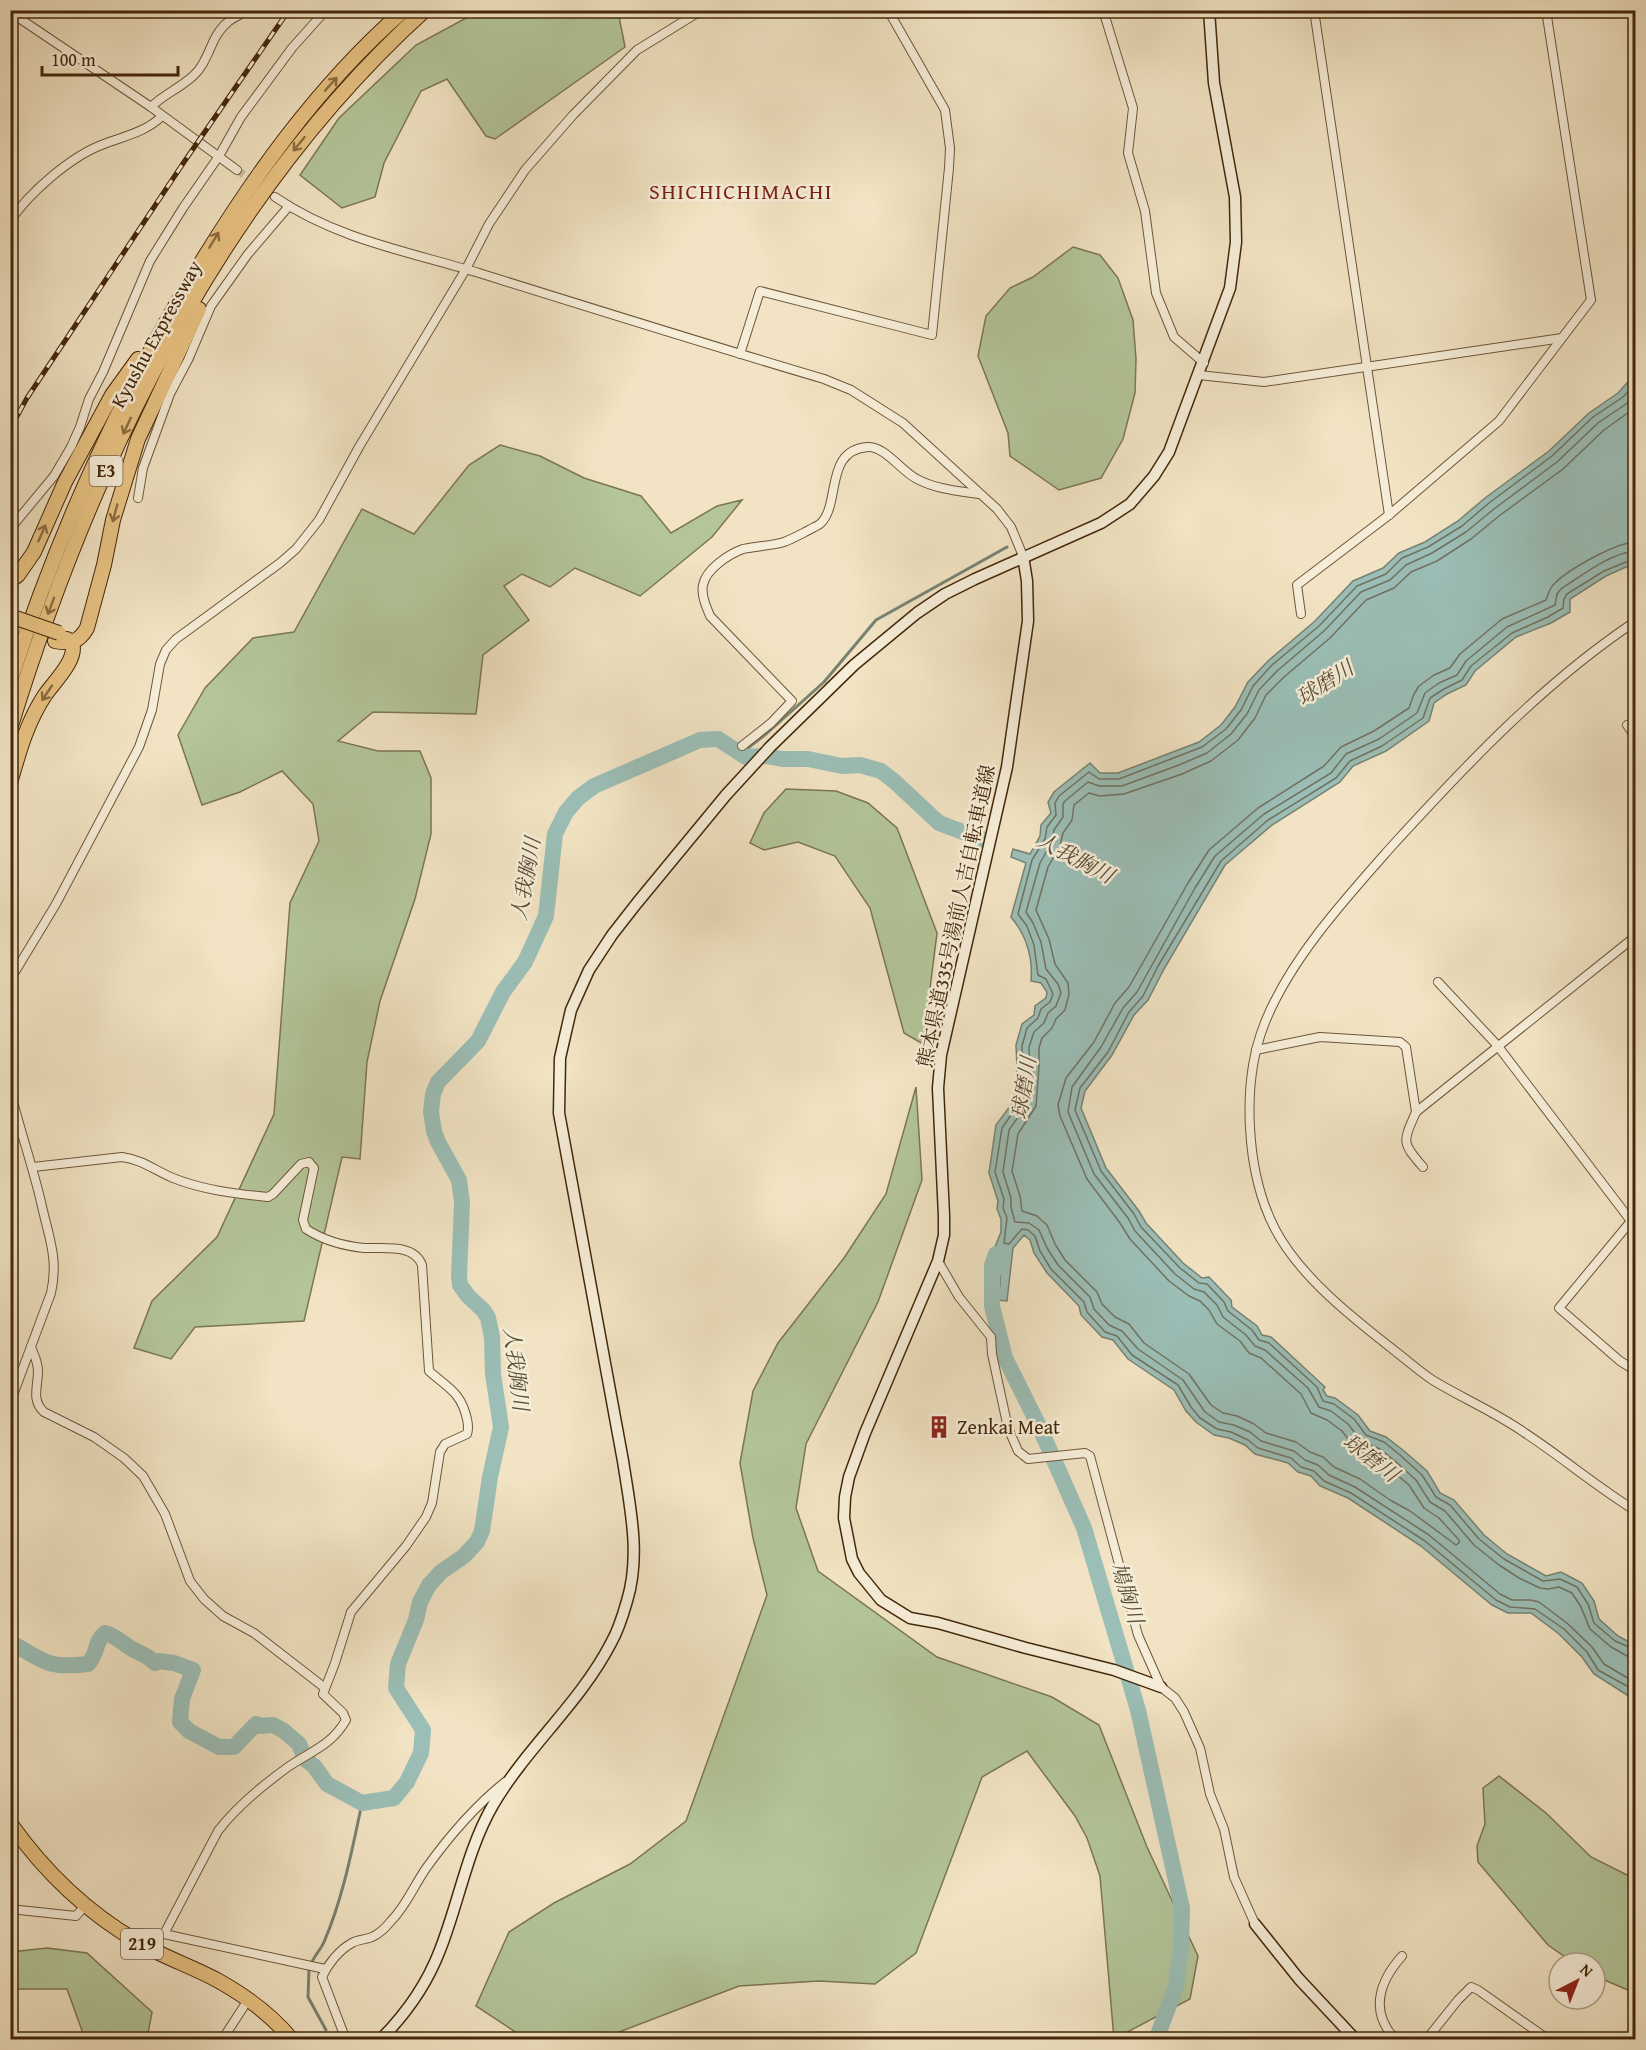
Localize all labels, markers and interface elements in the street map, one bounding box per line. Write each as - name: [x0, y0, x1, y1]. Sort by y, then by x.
- scale bar: [42, 39, 178, 77]
- text: 100 m: [51, 46, 96, 73]
- one-way arrow: [324, 77, 338, 92]
- one-way arrow: [292, 136, 305, 152]
- district label: SHICHICHIMACHI: [649, 175, 833, 207]
- one-way arrow: [209, 232, 221, 249]
- street label: Kyushu Expressway: [103, 255, 208, 413]
- one-way arrow: [121, 417, 133, 435]
- road number: E3: [90, 456, 122, 486]
- one-way arrow: [109, 503, 120, 522]
- one-way arrow: [37, 524, 48, 542]
- one-way arrow: [45, 596, 56, 614]
- water label: 球磨川: [1290, 651, 1361, 713]
- one-way arrow: [41, 684, 53, 701]
- street label: 熊本県道335号湯前人吉自転車道線: [909, 762, 1002, 1070]
- water label: 人我胸川: [1031, 824, 1121, 892]
- water label: 人我胸川: [503, 833, 548, 923]
- water label: 球磨川: [1003, 1052, 1044, 1121]
- water label: 人我胸川: [496, 1325, 537, 1414]
- place label: Zenkai Meat: [957, 1412, 1060, 1441]
- building icon: Zenkai Meat: [926, 1414, 952, 1440]
- water label: 球磨川: [1337, 1426, 1407, 1490]
- water label: 鳩胸川: [1103, 1558, 1152, 1629]
- road number: 219: [121, 1929, 163, 1959]
- north arrow: [1547, 1951, 1607, 2011]
- text: N: [1575, 1957, 1599, 1983]

